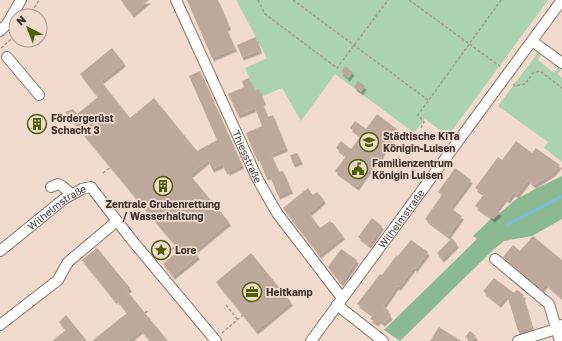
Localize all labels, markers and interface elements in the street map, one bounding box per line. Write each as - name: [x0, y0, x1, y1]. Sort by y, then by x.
- north arrow: [8, 8, 48, 48]
- text: N: [14, 13, 28, 28]
- place label: Fördergerüst Schacht 3: [51, 112, 114, 136]
- building icon: Fördergerüst Schacht 3: [26, 113, 48, 135]
- street label: Thiesstraße: [230, 128, 265, 185]
- place label: Städtische KiTa Königin-Luisen: [383, 130, 460, 154]
- school or university icon: Städtische KiTa Königin-Luisen: [358, 131, 380, 153]
- place label: Familienzentrum Königin Luisen: [372, 157, 453, 181]
- public building icon: Familienzentrum Königin Luisen: [347, 158, 369, 180]
- building icon: Zentrale Grubenrettung / Wasserhaltung: [152, 175, 174, 197]
- street label: Wilhelmstraße: [25, 182, 87, 232]
- street label: Wilhelmstraße: [376, 187, 427, 250]
- place label: Zentrale Grubenrettung / Wasserhaltung: [106, 198, 220, 222]
- place icon: Lore: [150, 239, 172, 261]
- place label: Lore: [175, 244, 196, 256]
- office icon: Heitkamp: [241, 281, 263, 303]
- place label: Heitkamp: [266, 286, 313, 298]

